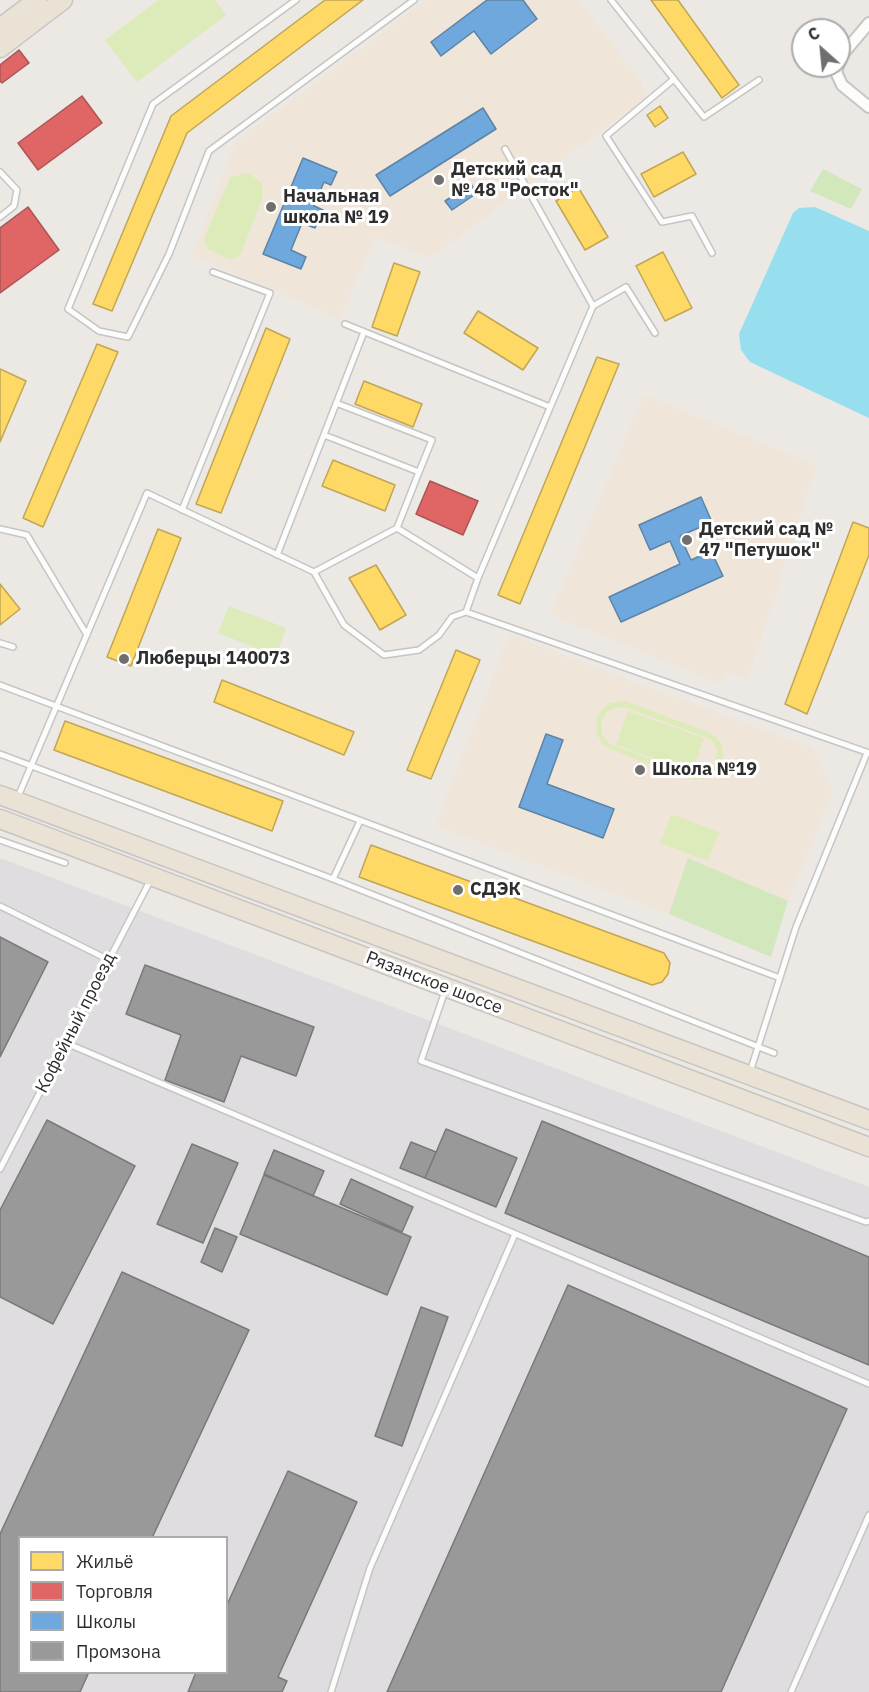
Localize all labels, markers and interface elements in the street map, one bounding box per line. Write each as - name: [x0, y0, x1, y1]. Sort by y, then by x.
- north arrow: [791, 18, 851, 78]
- text: С: [805, 22, 823, 45]
- place label: Детский сад № 48 "Росток": [451, 159, 579, 201]
- marker: Детский сад № 48 "Росток": [432, 173, 446, 187]
- place label: Начальная школа № 19: [283, 186, 389, 228]
- marker: Начальная школа № 19: [264, 200, 278, 214]
- place label: Детский сад № 47 "Петушок": [699, 519, 833, 562]
- marker: Детский сад № 47 "Петушок": [680, 533, 694, 547]
- place label: Люберцы 140073: [136, 648, 290, 670]
- marker: Люберцы 140073: [117, 652, 131, 666]
- place label: Школа №19: [652, 759, 757, 781]
- marker: Школа №19: [633, 763, 647, 777]
- place label: СДЭК: [470, 879, 521, 901]
- marker: СДЭК: [451, 883, 465, 897]
- street label: Рязанское шоссе: [363, 947, 505, 1019]
- street label: Кофейный проезд: [31, 949, 121, 1097]
- legend: [18, 1536, 228, 1674]
- text: Жильё: [76, 1550, 133, 1573]
- text: Торговля: [76, 1580, 153, 1603]
- text: Школы: [76, 1610, 136, 1633]
- text: Промзона: [76, 1640, 161, 1663]

